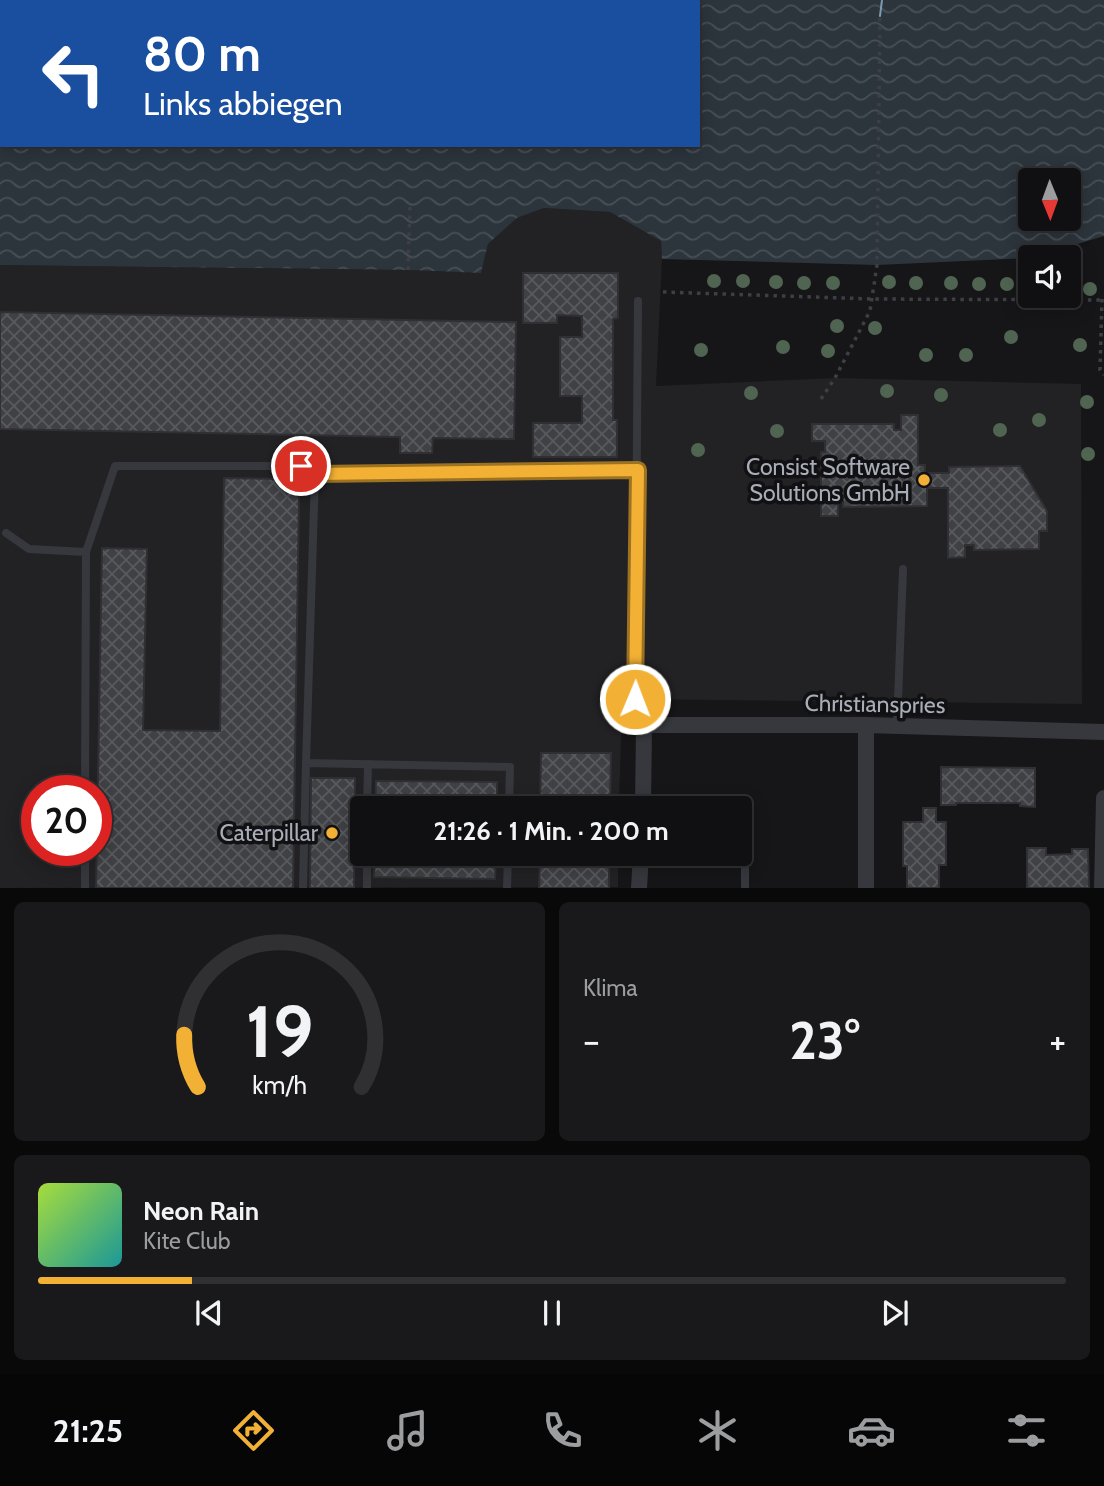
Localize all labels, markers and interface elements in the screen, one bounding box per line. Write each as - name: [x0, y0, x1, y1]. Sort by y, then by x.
- text: 80 m: [143, 24, 261, 83]
- icon: left: [28, 28, 119, 119]
- text: Links abbiegen: [143, 84, 343, 123]
- north arrow: [1018, 168, 1082, 231]
- map controls: [1018, 168, 1081, 308]
- button: sound: [1018, 245, 1081, 308]
- pin: [271, 436, 331, 496]
- icon: arrive: [282, 447, 320, 485]
- place label: Consist Software Solutions GmbH: [746, 453, 910, 507]
- marker: Consist Software Solutions GmbH: [916, 472, 932, 488]
- position arrow: [598, 662, 672, 736]
- street label: Christianspries: [804, 689, 946, 719]
- speed limit sign: 20: [21, 775, 112, 866]
- text: 21:26 · 1 Min. · 200 m: [433, 815, 669, 847]
- place label: Caterpillar: [219, 819, 319, 847]
- marker: Caterpillar: [324, 825, 340, 841]
- text: Klima: [583, 974, 638, 1002]
- text: 19: [246, 988, 313, 1076]
- text: 23°: [789, 1009, 860, 1072]
- text: −: [583, 1017, 600, 1064]
- text: +: [1049, 1017, 1066, 1064]
- text: km/h: [252, 1070, 307, 1100]
- text: Neon Rain: [143, 1195, 259, 1227]
- text: Kite Club: [143, 1227, 230, 1255]
- icon: previous: [190, 1294, 228, 1332]
- icon: pause: [533, 1294, 571, 1332]
- icon: next: [876, 1294, 914, 1332]
- icon: directions: [229, 1406, 278, 1455]
- icon: music: [383, 1406, 432, 1455]
- icon: phone: [538, 1406, 587, 1455]
- icon: climate: [693, 1406, 742, 1455]
- icon: car: [847, 1406, 896, 1455]
- icon: filters: [1002, 1406, 1051, 1455]
- text: 21:25: [53, 1411, 123, 1450]

